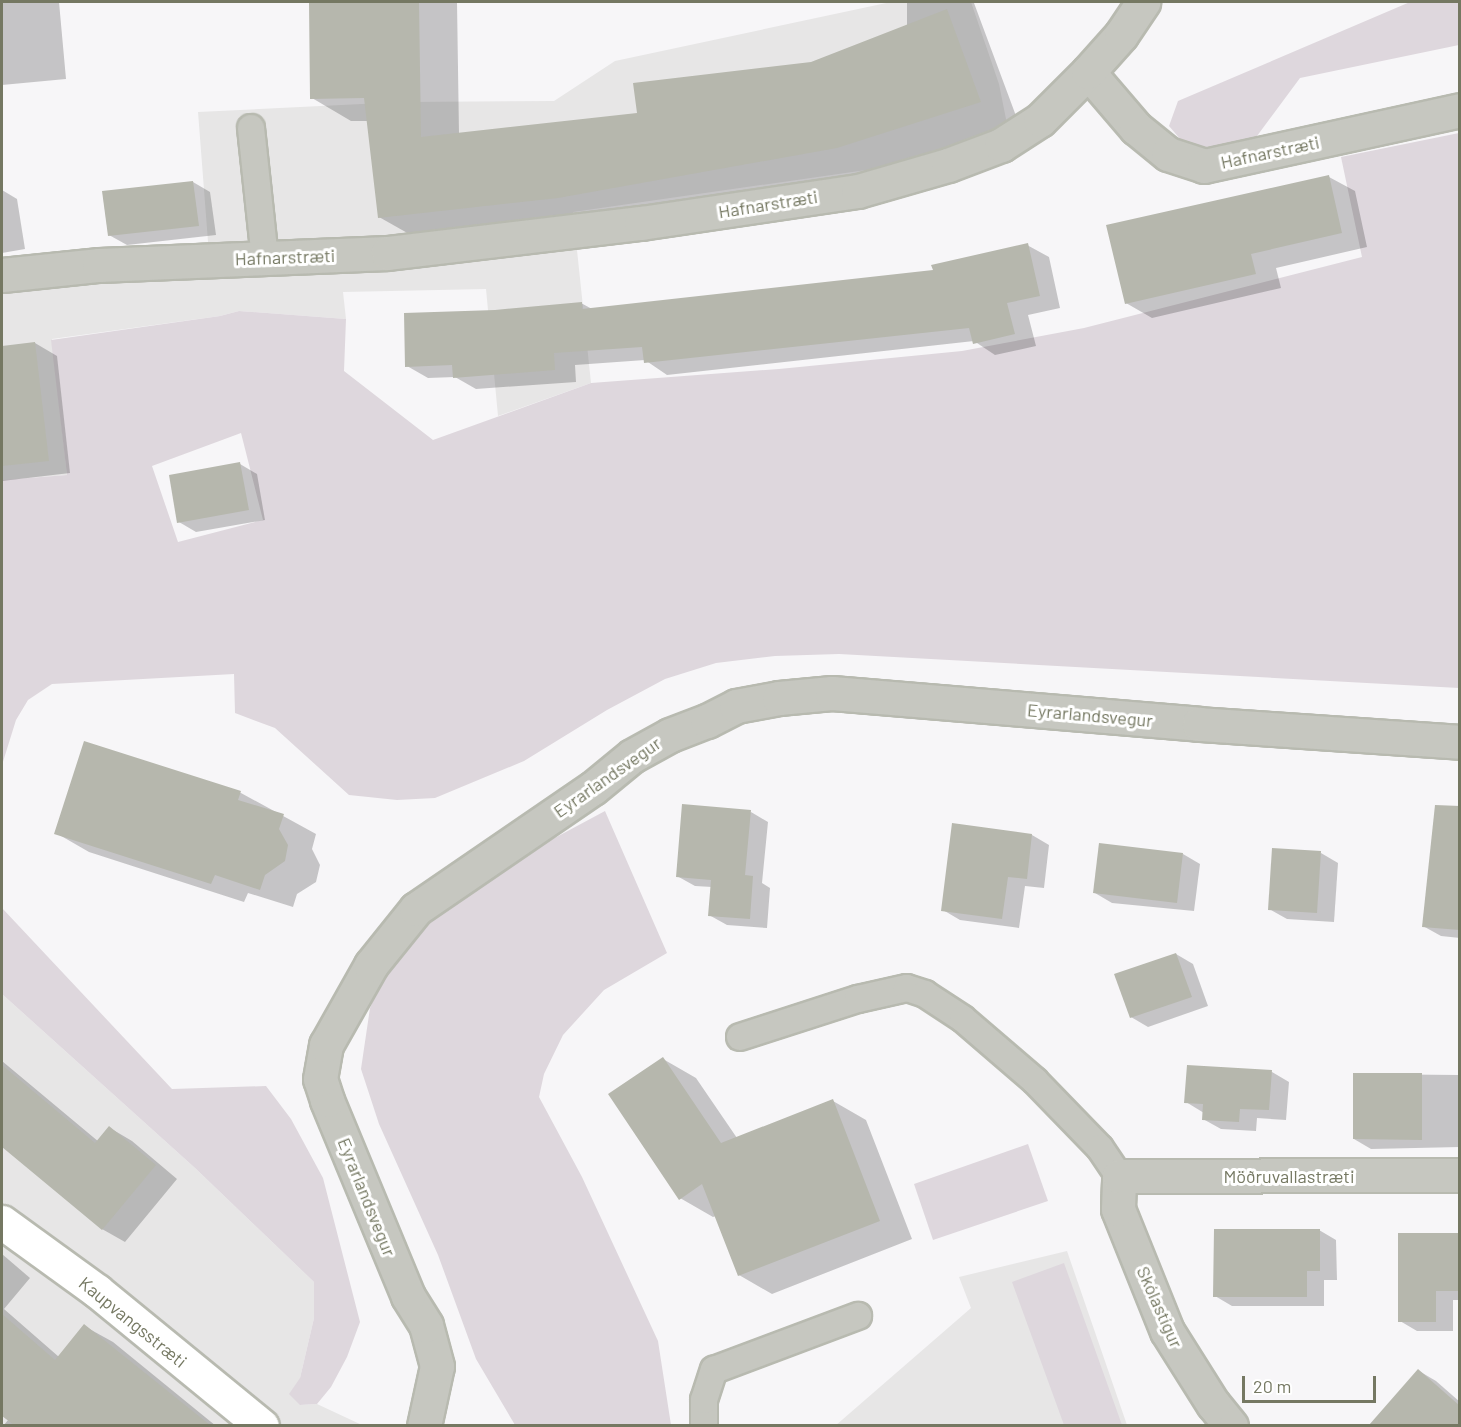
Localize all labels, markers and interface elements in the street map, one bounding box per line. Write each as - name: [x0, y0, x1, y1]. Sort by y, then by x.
- street label: Hafnarstræti: [1219, 131, 1321, 173]
- street label: Hafnarstræti: [717, 185, 819, 223]
- street label: Hafnarstræti: [234, 244, 336, 270]
- street label: Eyrarlandsvegur: [1026, 699, 1154, 731]
- street label: Eyrarlandsvegur: [549, 732, 665, 822]
- street label: Eyrarlandsvegur: [333, 1135, 401, 1259]
- street label: Möðruvallastræti: [1223, 1165, 1355, 1187]
- street label: Skólastígur: [1132, 1263, 1188, 1351]
- street label: Kaupvangsstræti: [75, 1272, 191, 1372]
- scale bar: [1245, 1364, 1378, 1402]
- text: 20 m: [1253, 1375, 1291, 1397]

